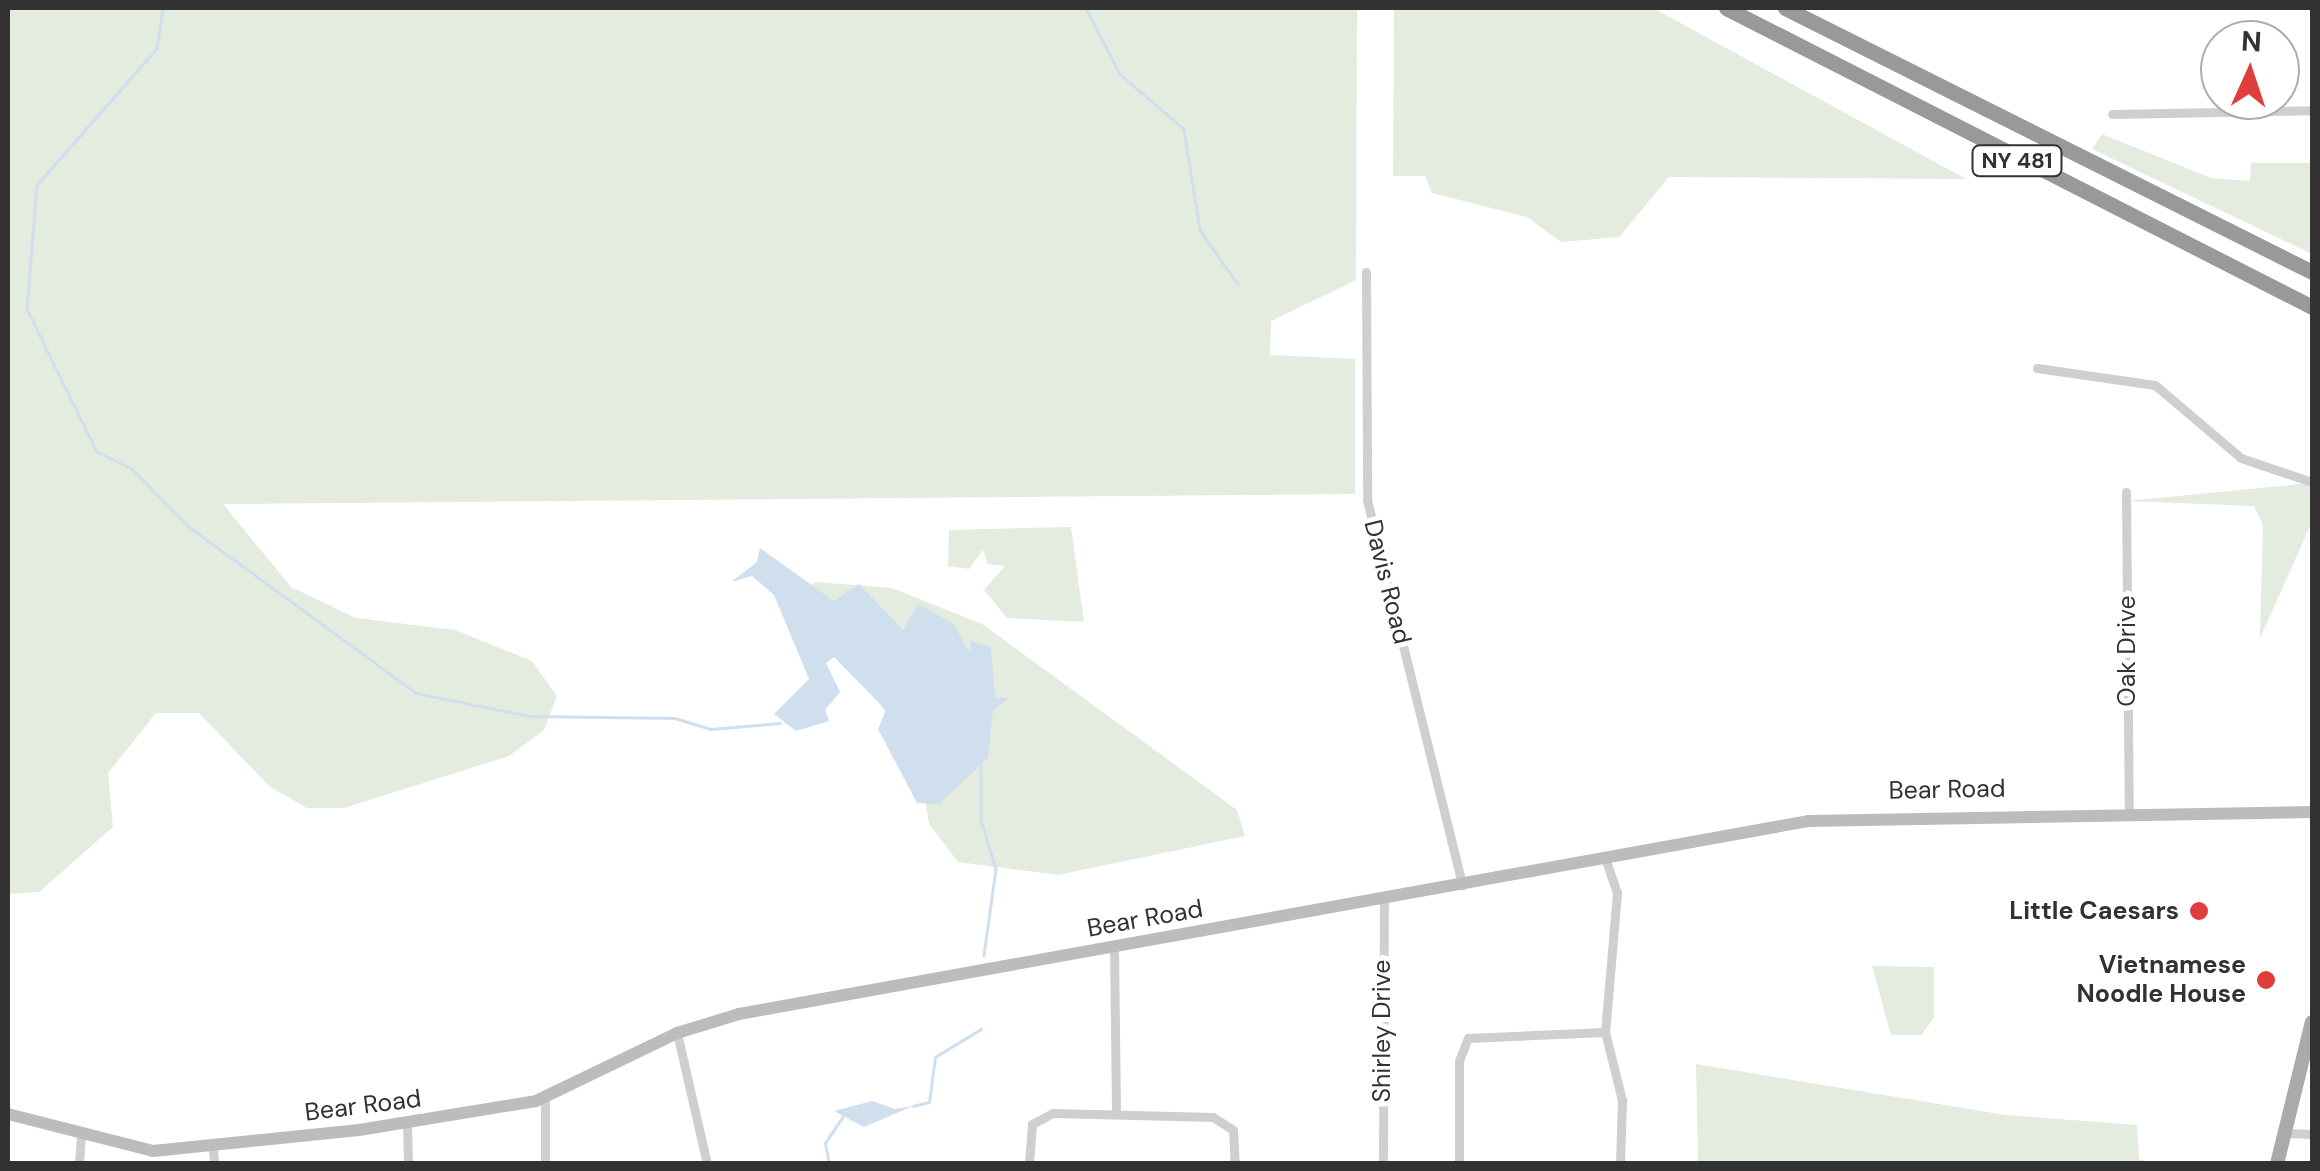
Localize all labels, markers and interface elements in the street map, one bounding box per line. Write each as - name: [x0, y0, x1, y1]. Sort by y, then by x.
- north arrow: [2200, 20, 2300, 120]
- text: N: [2240, 23, 2263, 61]
- road number: NY 481: [1970, 144, 2064, 178]
- street label: Davis Road: [1357, 517, 1417, 647]
- street label: Oak Drive: [2112, 595, 2142, 707]
- street label: Bear Road: [1888, 774, 2006, 806]
- street label: Bear Road: [1085, 894, 1205, 944]
- place label: Little Caesars: [2009, 896, 2179, 926]
- marker: Little Caesars: [2188, 900, 2210, 922]
- place label: Vietnamese Noodle House: [2076, 951, 2246, 1010]
- street label: Shirley Drive: [1367, 959, 1397, 1103]
- marker: Vietnamese Noodle House: [2255, 969, 2277, 991]
- street label: Bear Road: [303, 1084, 423, 1128]

